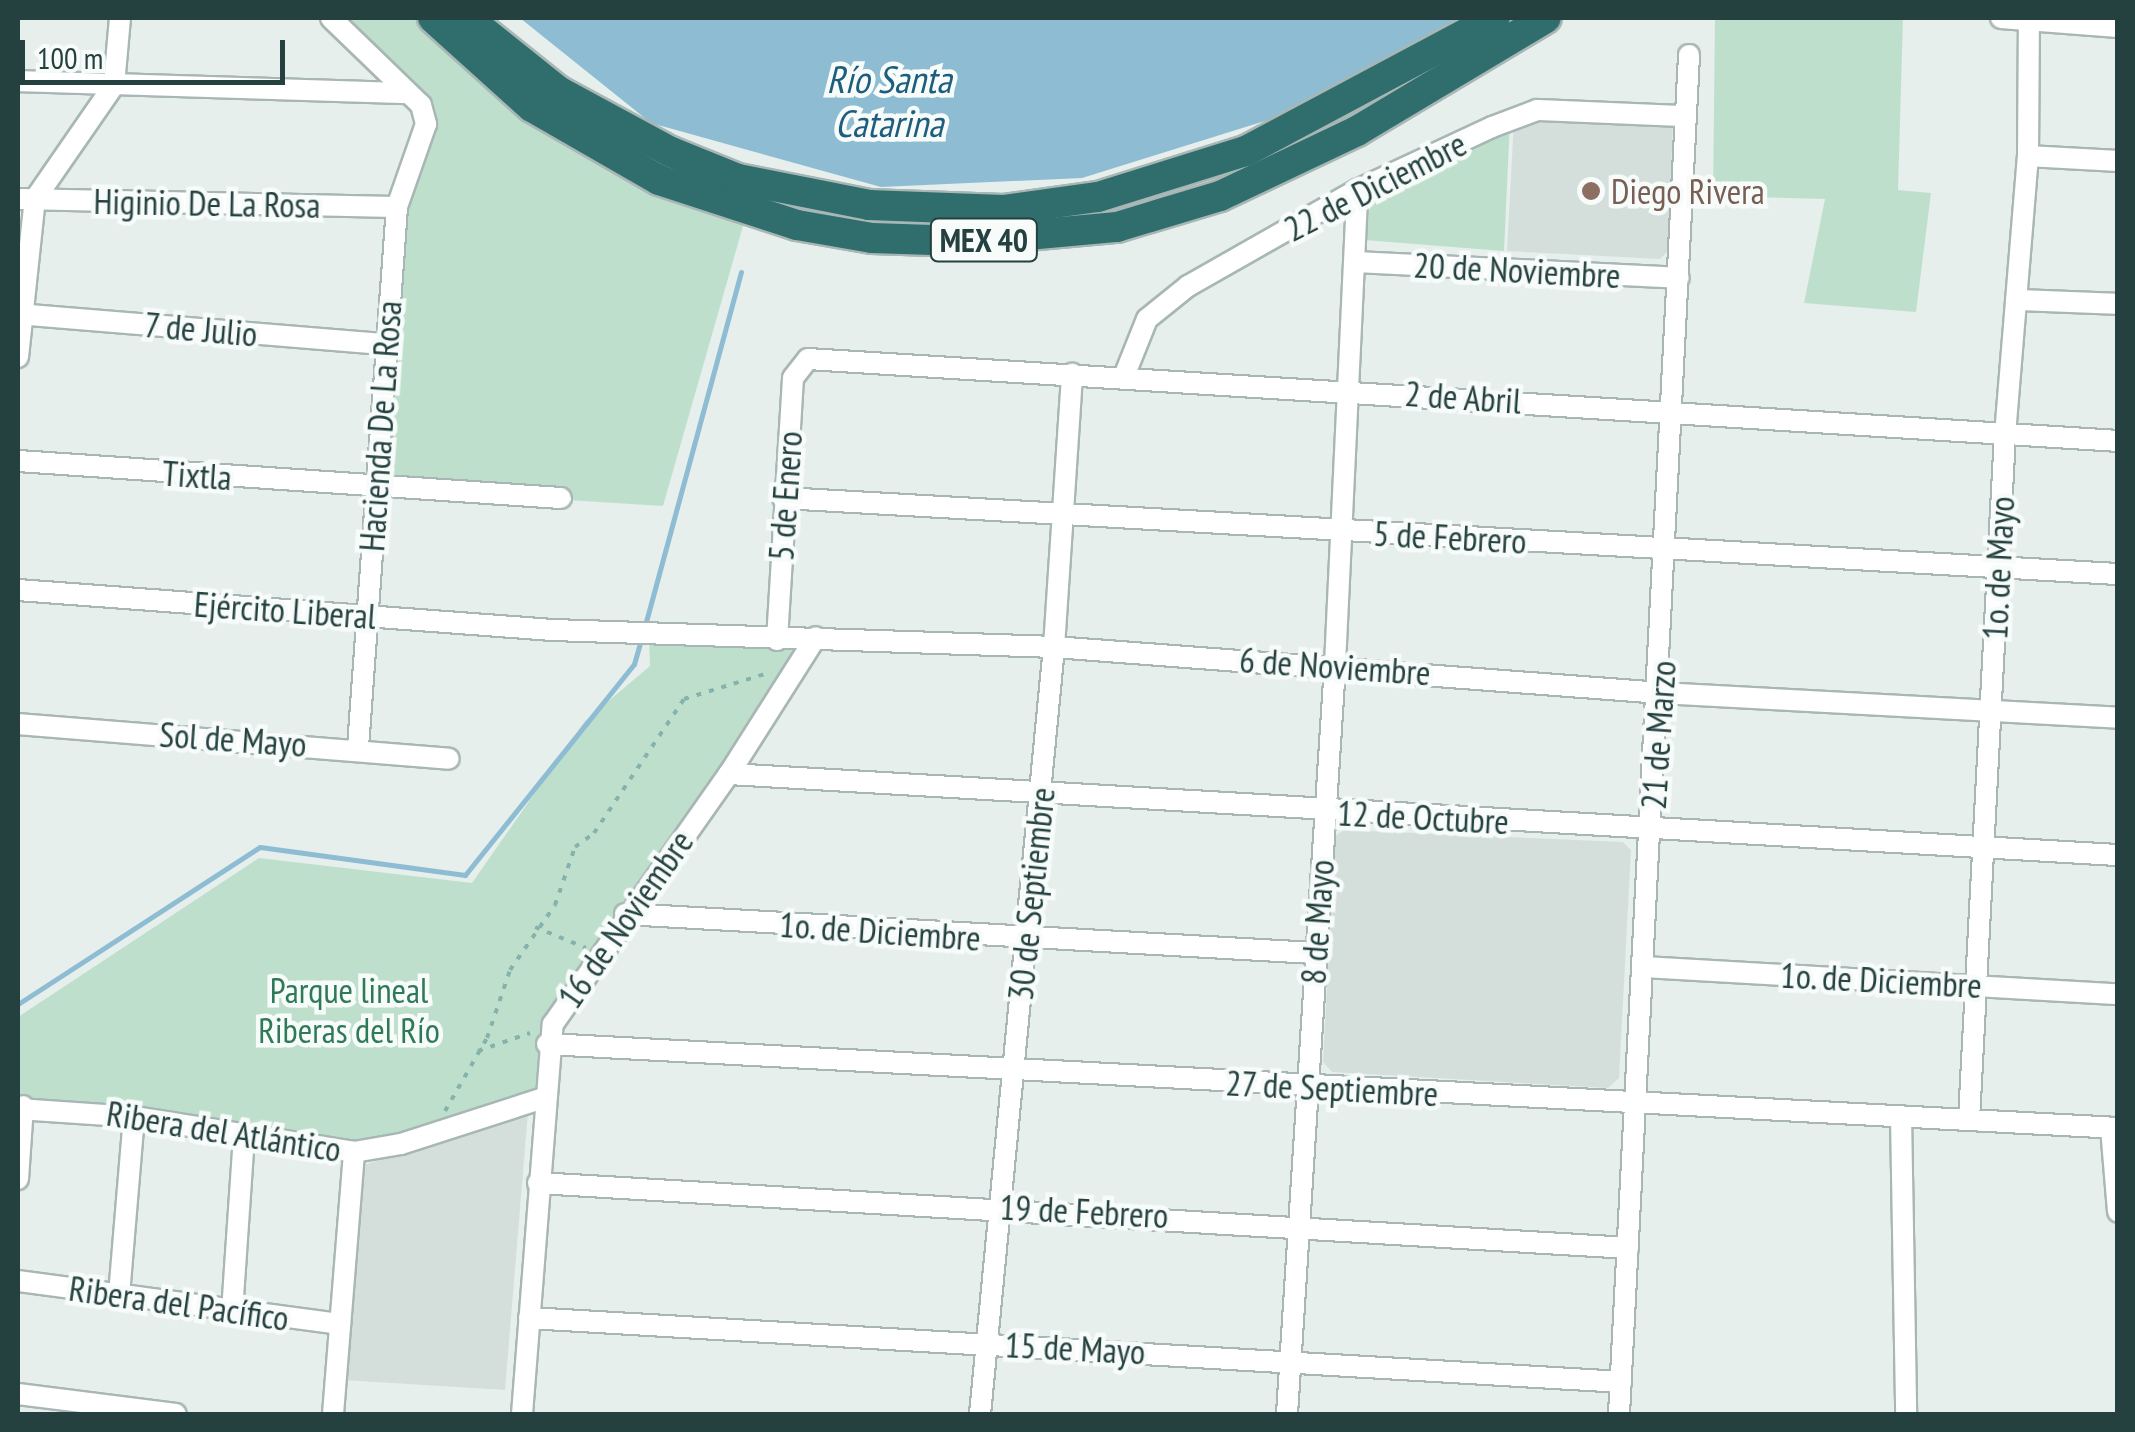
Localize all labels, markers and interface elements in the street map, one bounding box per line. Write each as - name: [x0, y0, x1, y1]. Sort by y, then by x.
- scale bar: [25, 20, 290, 82]
- text: 100 m: [37, 38, 103, 77]
- water label: Río Santa Catarina: [827, 56, 951, 146]
- street label: 22 de Diciembre: [1277, 122, 1473, 250]
- place label: Diego Rivera: [1611, 170, 1765, 212]
- street label: Higinio De La Rosa: [93, 180, 321, 226]
- marker: Diego Rivera: [1580, 180, 1602, 202]
- road number: MEX 40: [929, 213, 1039, 267]
- street label: 20 de Noviembre: [1412, 244, 1622, 296]
- street label: Hacienda De La Rosa: [350, 299, 410, 553]
- street label: 7 de Julio: [142, 303, 260, 355]
- street label: 2 de Abril: [1403, 372, 1523, 422]
- street label: 5 de Enero: [760, 430, 810, 562]
- street label: Tixtla: [161, 452, 233, 498]
- street label: 1o. de Mayo: [1973, 494, 2023, 642]
- street label: 5 de Febrero: [1372, 512, 1528, 562]
- street label: Ejército Liberal: [193, 583, 377, 637]
- street label: 6 de Noviembre: [1238, 638, 1432, 694]
- street label: 21 de Marzo: [1632, 659, 1684, 811]
- street label: Sol de Mayo: [158, 713, 308, 765]
- street label: 30 de Septiembre: [999, 785, 1063, 1003]
- street label: 12 de Octubre: [1336, 792, 1510, 842]
- street label: 16 de Noviembre: [548, 822, 702, 1016]
- street label: 8 de Mayo: [1292, 858, 1342, 986]
- street label: 1o. de Diciembre: [777, 903, 983, 959]
- street label: 1o. de Diciembre: [1778, 954, 1984, 1006]
- park label: Parque lineal Riberas del Río: [258, 969, 440, 1051]
- street label: 27 de Septiembre: [1224, 1061, 1440, 1115]
- street label: Ribera del Atlántico: [103, 1092, 345, 1170]
- street label: 19 de Febrero: [999, 1186, 1169, 1236]
- street label: Ribera del Pacífico: [66, 1267, 292, 1339]
- street label: 15 de Mayo: [1004, 1323, 1146, 1373]

